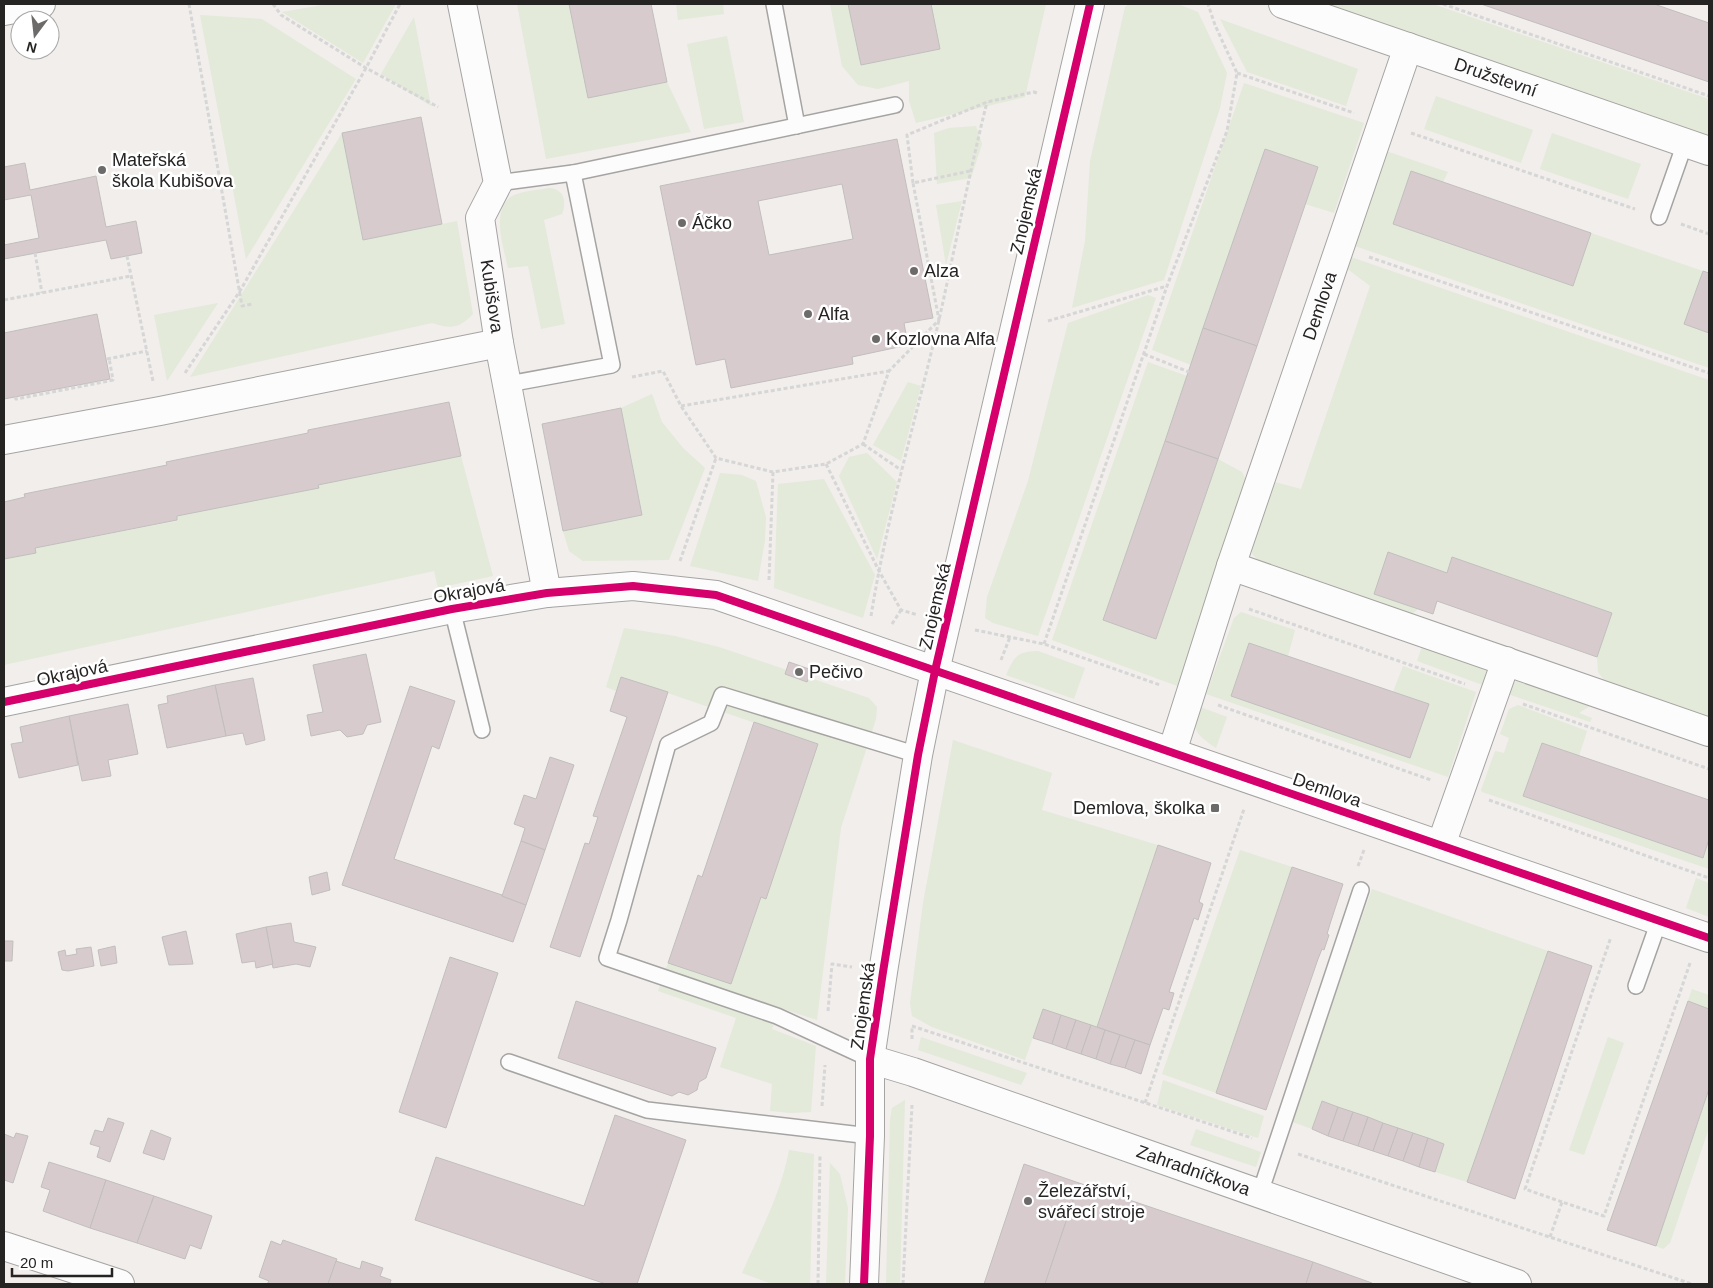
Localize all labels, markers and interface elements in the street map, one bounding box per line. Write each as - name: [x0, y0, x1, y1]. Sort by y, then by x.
- north arrow: [10, 10, 60, 60]
- text: N: [25, 39, 39, 57]
- street label: Družstevní: [1452, 54, 1540, 101]
- place label: Mateřská škola Kubišova: [112, 150, 234, 191]
- marker: Mateřská škola Kubišova: [96, 164, 108, 176]
- street label: Znojemská: [1006, 165, 1046, 256]
- place label: Áčko: [692, 213, 732, 233]
- marker: Áčko: [676, 217, 688, 229]
- street label: Kubišova: [476, 258, 507, 335]
- place label: Alza: [924, 261, 960, 281]
- marker: Alza: [908, 265, 920, 277]
- street label: Demlova: [1299, 268, 1341, 343]
- place label: Alfa: [818, 304, 850, 324]
- marker: Alfa: [802, 308, 814, 320]
- place label: Kozlovna Alfa: [886, 329, 996, 349]
- marker: Kozlovna Alfa: [870, 333, 882, 345]
- street label: Znojemská: [915, 560, 955, 651]
- street label: Okrajová: [432, 575, 507, 607]
- street label: Okrajová: [35, 656, 110, 690]
- place label: Pečivo: [809, 662, 863, 682]
- marker: Pečivo: [793, 666, 805, 678]
- street label: Demlova: [1290, 769, 1365, 811]
- place label: Demlova, školka: [1073, 798, 1206, 818]
- marker: Demlova, školka: [1209, 802, 1221, 814]
- street label: Znojemská: [847, 960, 879, 1051]
- street label: Zahradníčkova: [1134, 1141, 1254, 1200]
- place label: Železářství, svářecí stroje: [1038, 1181, 1145, 1222]
- marker: Železářství, svářecí stroje: [1022, 1195, 1034, 1207]
- scale bar: [12, 1246, 112, 1278]
- text: 20 m: [20, 1254, 53, 1271]

